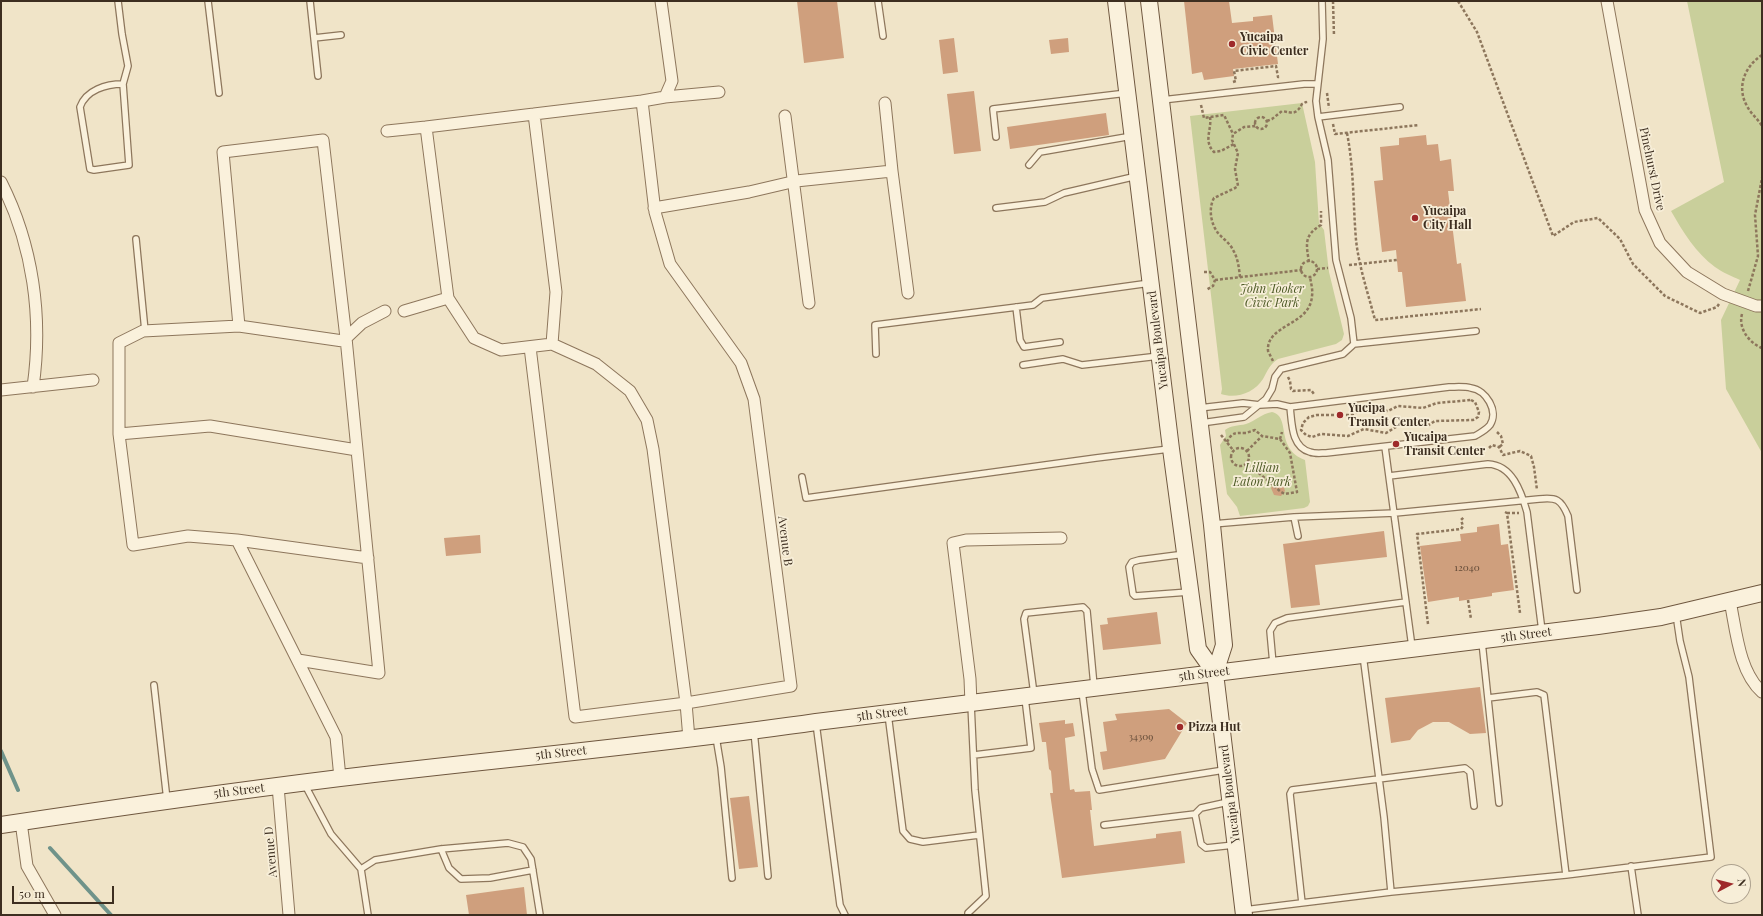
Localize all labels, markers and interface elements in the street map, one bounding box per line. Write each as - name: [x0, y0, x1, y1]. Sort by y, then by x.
- place label: Yucaipa Civic Center: [1240, 30, 1308, 58]
- marker: Yucaipa Civic Center: [1227, 39, 1237, 49]
- street label: Pinehurst Drive: [1636, 126, 1668, 212]
- place label: Yucaipa City Hall: [1423, 204, 1472, 232]
- marker: Yucaipa City Hall: [1410, 213, 1420, 223]
- park label: John Tooker Civic Park: [1240, 282, 1304, 310]
- street label: Yucaipa Boulevard: [1145, 290, 1171, 390]
- place label: Yucipa Transit Center: [1348, 401, 1429, 429]
- marker: Yucipa Transit Center: [1335, 410, 1345, 420]
- place label: Yucaipa Transit Center: [1404, 430, 1485, 458]
- marker: Yucaipa Transit Center: [1391, 439, 1401, 449]
- park label: Lillian Eaton Park: [1233, 461, 1291, 489]
- street label: Avenue B: [775, 515, 795, 567]
- house number: 12040: [1454, 562, 1480, 574]
- street label: 5th Street: [1500, 625, 1552, 645]
- street label: 5th Street: [1178, 664, 1230, 684]
- street label: 5th Street: [856, 704, 908, 724]
- place label: Pizza Hut: [1188, 720, 1241, 734]
- marker: Pizza Hut: [1175, 722, 1185, 732]
- house number: 34309: [1129, 731, 1153, 743]
- street label: 5th Street: [535, 743, 587, 763]
- street label: Yucaipa Boulevard: [1217, 744, 1243, 844]
- street label: 5th Street: [213, 781, 265, 801]
- street label: Avenue D: [262, 826, 280, 878]
- north arrow: [1711, 864, 1751, 904]
- scale bar: [14, 878, 116, 904]
- text: N: [1734, 878, 1750, 887]
- text: 50 m: [19, 885, 45, 901]

